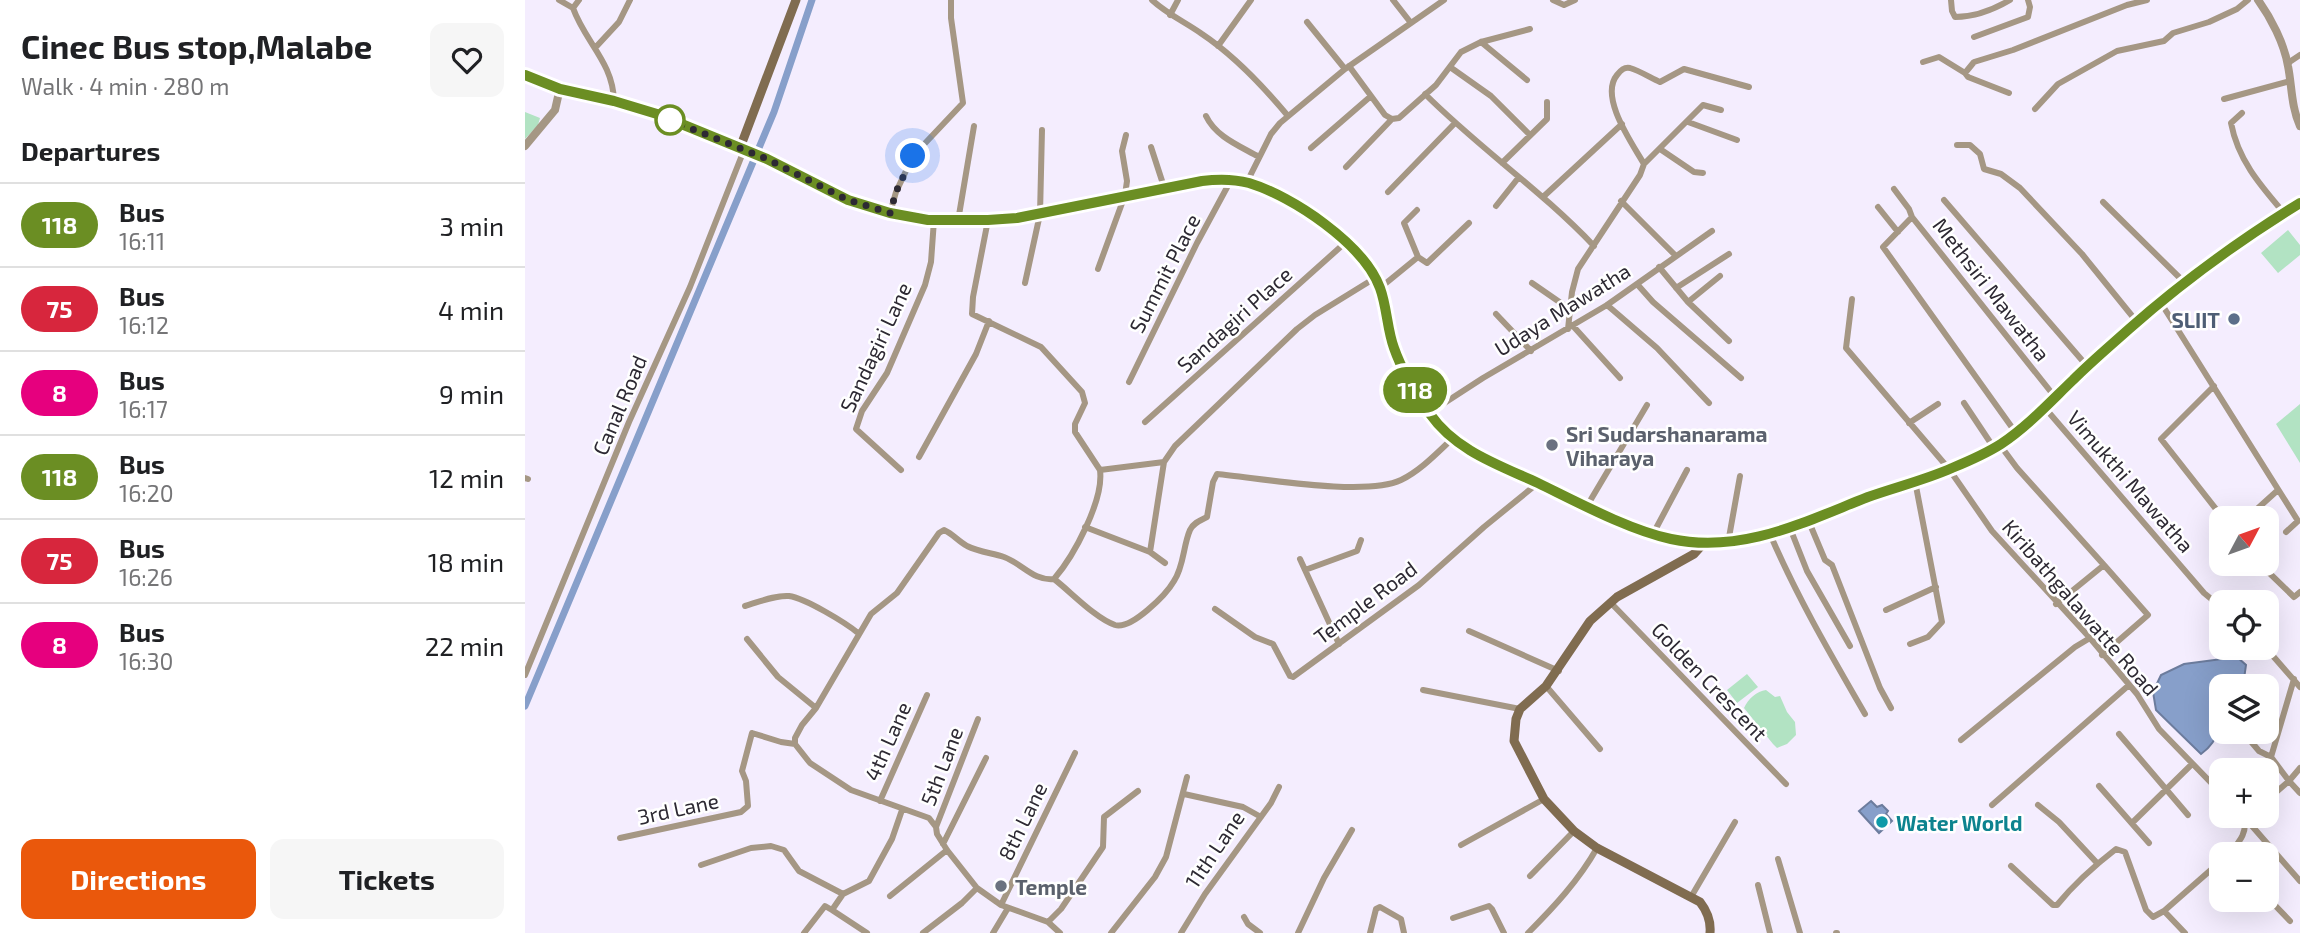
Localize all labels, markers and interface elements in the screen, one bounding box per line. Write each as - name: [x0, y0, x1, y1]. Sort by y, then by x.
- button: heart: [430, 23, 504, 97]
- text: Cinec Bus stop,Malabe: [21, 26, 372, 66]
- text: Walk · 4 min · 280 m: [21, 72, 229, 100]
- unlabelled marker: [655, 105, 685, 135]
- text: Departures: [21, 135, 160, 166]
- your location: [895, 138, 930, 173]
- text: Bus: [119, 196, 165, 227]
- street label: Summit Place: [1123, 209, 1205, 337]
- text: 118: [42, 210, 77, 239]
- text: 3 min: [439, 210, 504, 241]
- street label: Methsiri Mawatha: [1928, 213, 2056, 365]
- text: 16:11: [119, 227, 165, 255]
- street label: Udaya Mawatha: [1490, 257, 1634, 361]
- street label: Sandagiri Place: [1171, 261, 1297, 377]
- street label: Sandagiri Lane: [834, 278, 916, 416]
- text: Bus: [119, 280, 165, 311]
- text: 75: [47, 294, 72, 323]
- text: 4 min: [438, 294, 504, 325]
- place label: SLIIT: [2172, 307, 2220, 332]
- text: 16:12: [119, 311, 169, 339]
- marker: SLIIT: [2226, 311, 2242, 327]
- street label: Canal Road: [587, 351, 651, 459]
- text: Bus: [119, 364, 165, 395]
- line badge: 118: [1375, 367, 1455, 413]
- text: 118: [1397, 375, 1433, 404]
- text: 8: [52, 378, 67, 407]
- text: 9 min: [439, 378, 504, 409]
- text: 16:17: [119, 395, 168, 423]
- street label: Vimukthi Mawatha: [2063, 405, 2199, 557]
- place label: Sri Sudarshanarama Viharaya: [1566, 421, 1768, 471]
- marker: Sri Sudarshanarama Viharaya: [1544, 437, 1560, 453]
- text: Bus: [119, 448, 165, 479]
- text: 118: [42, 462, 77, 491]
- text: 12 min: [429, 462, 504, 493]
- text: 16:20: [119, 479, 174, 507]
- north arrow: [2209, 506, 2279, 576]
- map controls: [2209, 506, 2279, 912]
- street label: Kiribathgalawatte Road: [1998, 514, 2164, 700]
- text: Bus: [119, 532, 165, 563]
- text: 75: [47, 546, 72, 575]
- text: 18 min: [428, 546, 504, 577]
- street label: Temple Road: [1309, 555, 1421, 649]
- text: 16:26: [119, 563, 173, 591]
- button: locate: [2209, 590, 2279, 660]
- text: Bus: [119, 616, 165, 647]
- street label: Golden Crescent: [1647, 616, 1773, 746]
- text: 8: [52, 630, 67, 659]
- text: 22 min: [425, 630, 504, 661]
- text: 16:30: [119, 647, 173, 675]
- button: layers: [2209, 674, 2279, 744]
- street label: 4th Lane: [859, 698, 915, 784]
- street label: 5th Lane: [915, 723, 967, 809]
- button: +: [2209, 758, 2279, 828]
- street label: 8th Lane: [992, 778, 1052, 864]
- street label: 3rd Lane: [635, 787, 721, 829]
- street label: 11th Lane: [1179, 806, 1249, 892]
- place label: Water World: [1896, 810, 2023, 835]
- marker: Water World: [1874, 814, 1890, 830]
- button: Directions: [21, 839, 256, 919]
- button: Tickets: [270, 839, 504, 919]
- button: −: [2209, 842, 2279, 912]
- place label: Temple: [1015, 874, 1087, 899]
- marker: Temple: [993, 878, 1009, 894]

